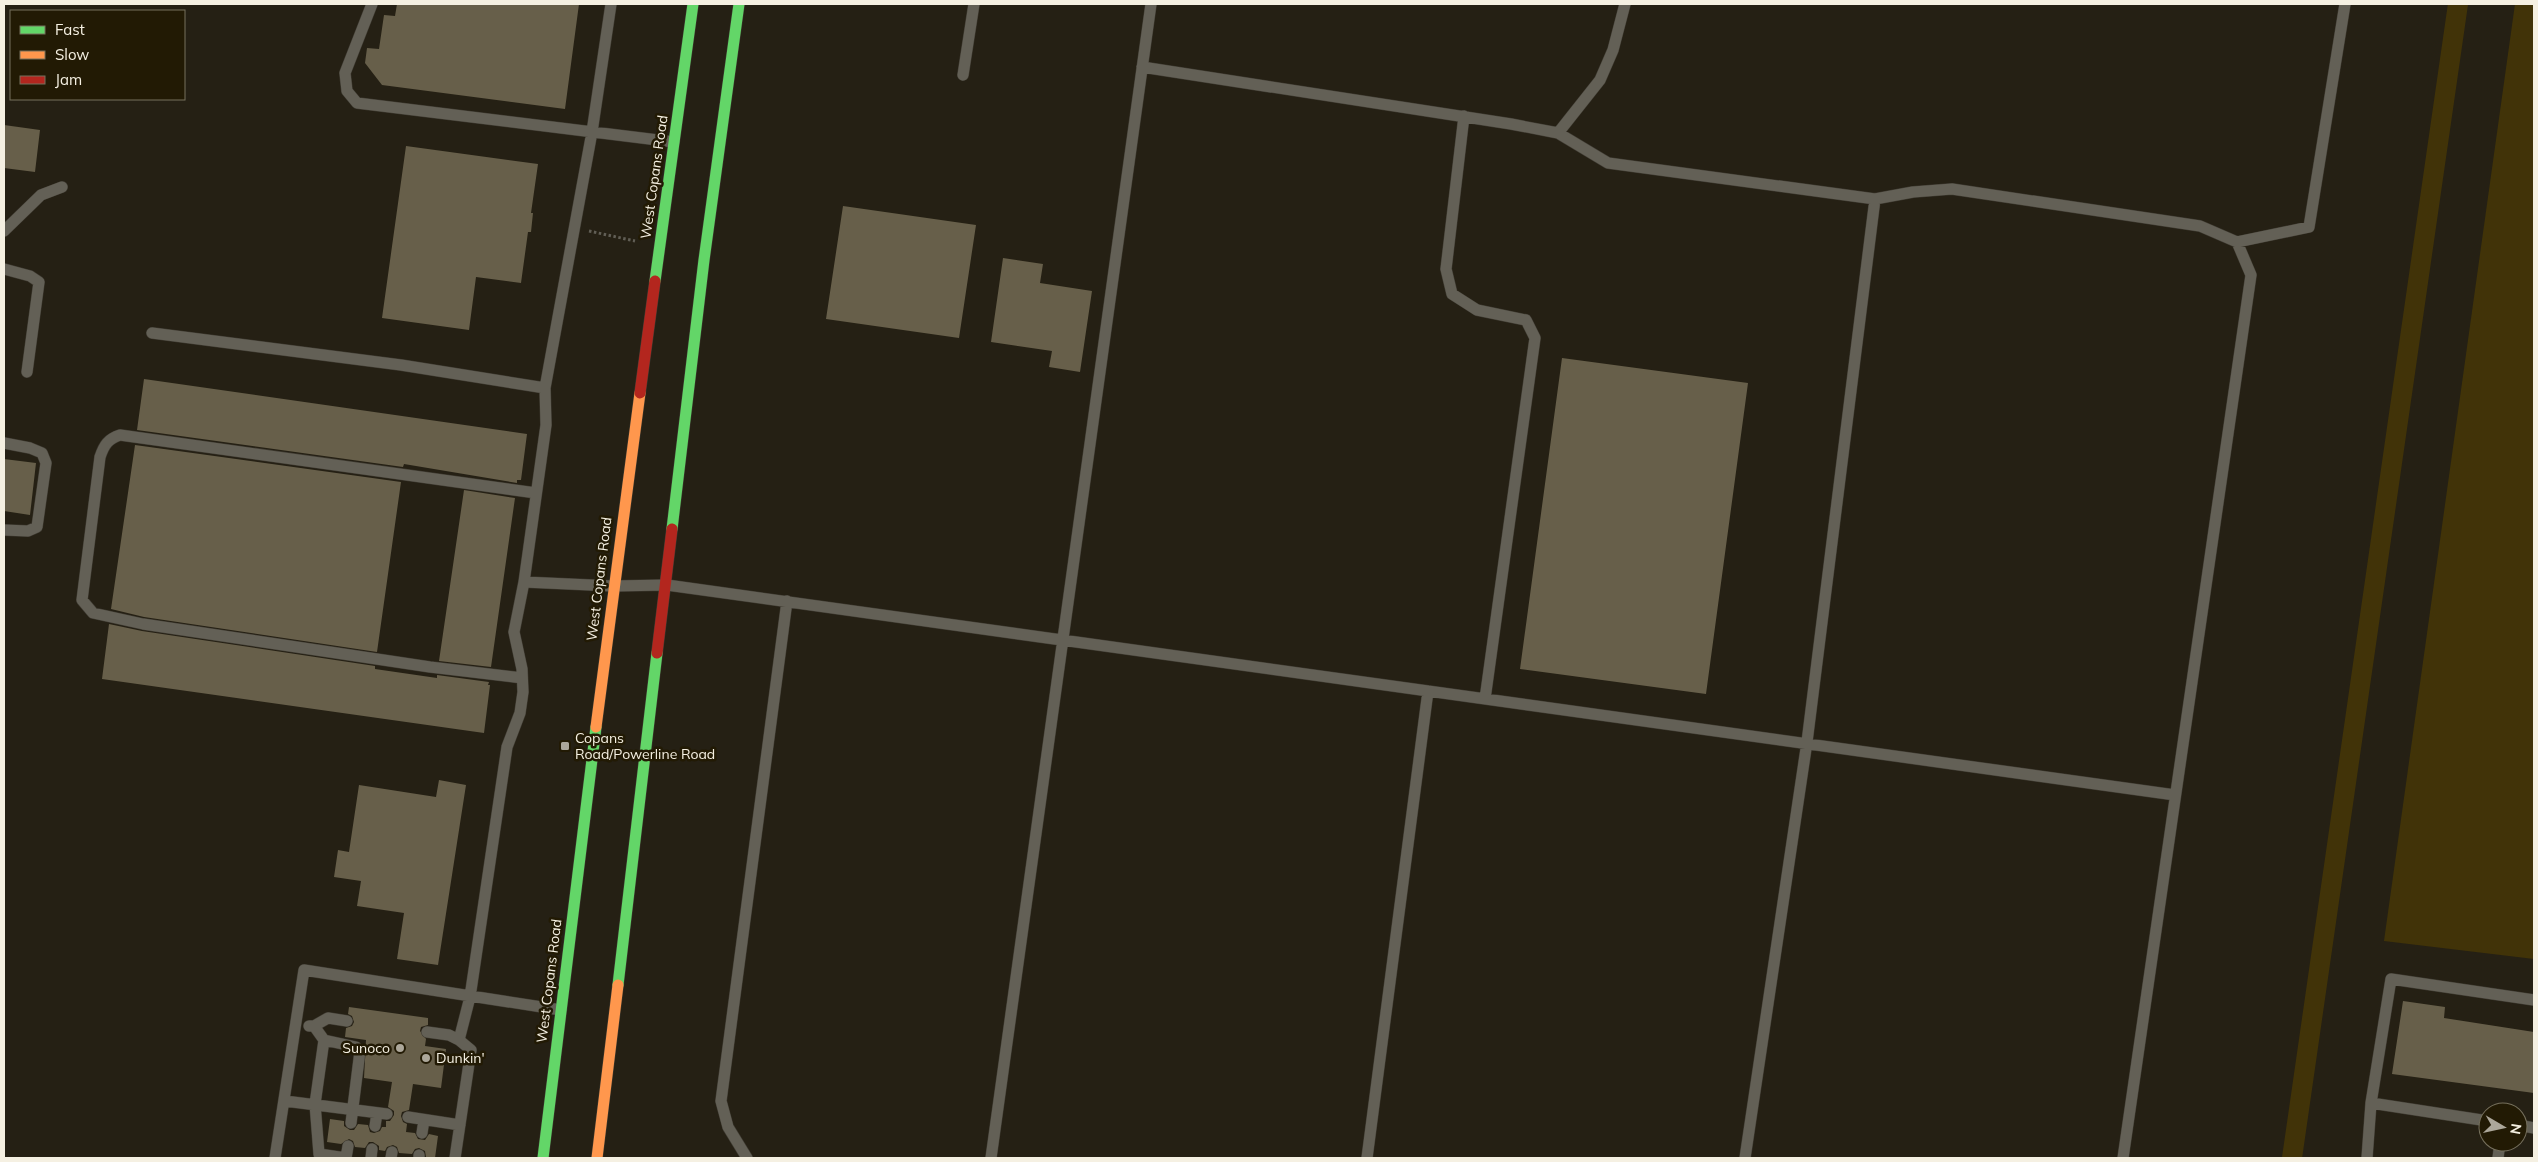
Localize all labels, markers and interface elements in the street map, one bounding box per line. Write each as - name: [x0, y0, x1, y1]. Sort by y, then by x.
- legend: [10, 10, 185, 100]
- text: Fast: [55, 20, 85, 39]
- text: Slow: [55, 45, 89, 64]
- text: Jam: [55, 70, 82, 89]
- street label: West Copans Road: [636, 114, 672, 240]
- street label: West Copans Road: [582, 516, 616, 642]
- place label: Copans Road/Powerline Road: [575, 729, 715, 763]
- marker: Copans Road/Powerline Road: [559, 740, 571, 752]
- street label: West Copans Road: [532, 918, 566, 1044]
- place label: Sunoco: [342, 1039, 390, 1057]
- marker: Sunoco: [394, 1042, 406, 1054]
- place label: Dunkin': [436, 1049, 485, 1067]
- marker: Dunkin': [420, 1052, 432, 1064]
- north arrow: [2478, 1102, 2528, 1152]
- text: N: [2506, 1122, 2526, 1136]

